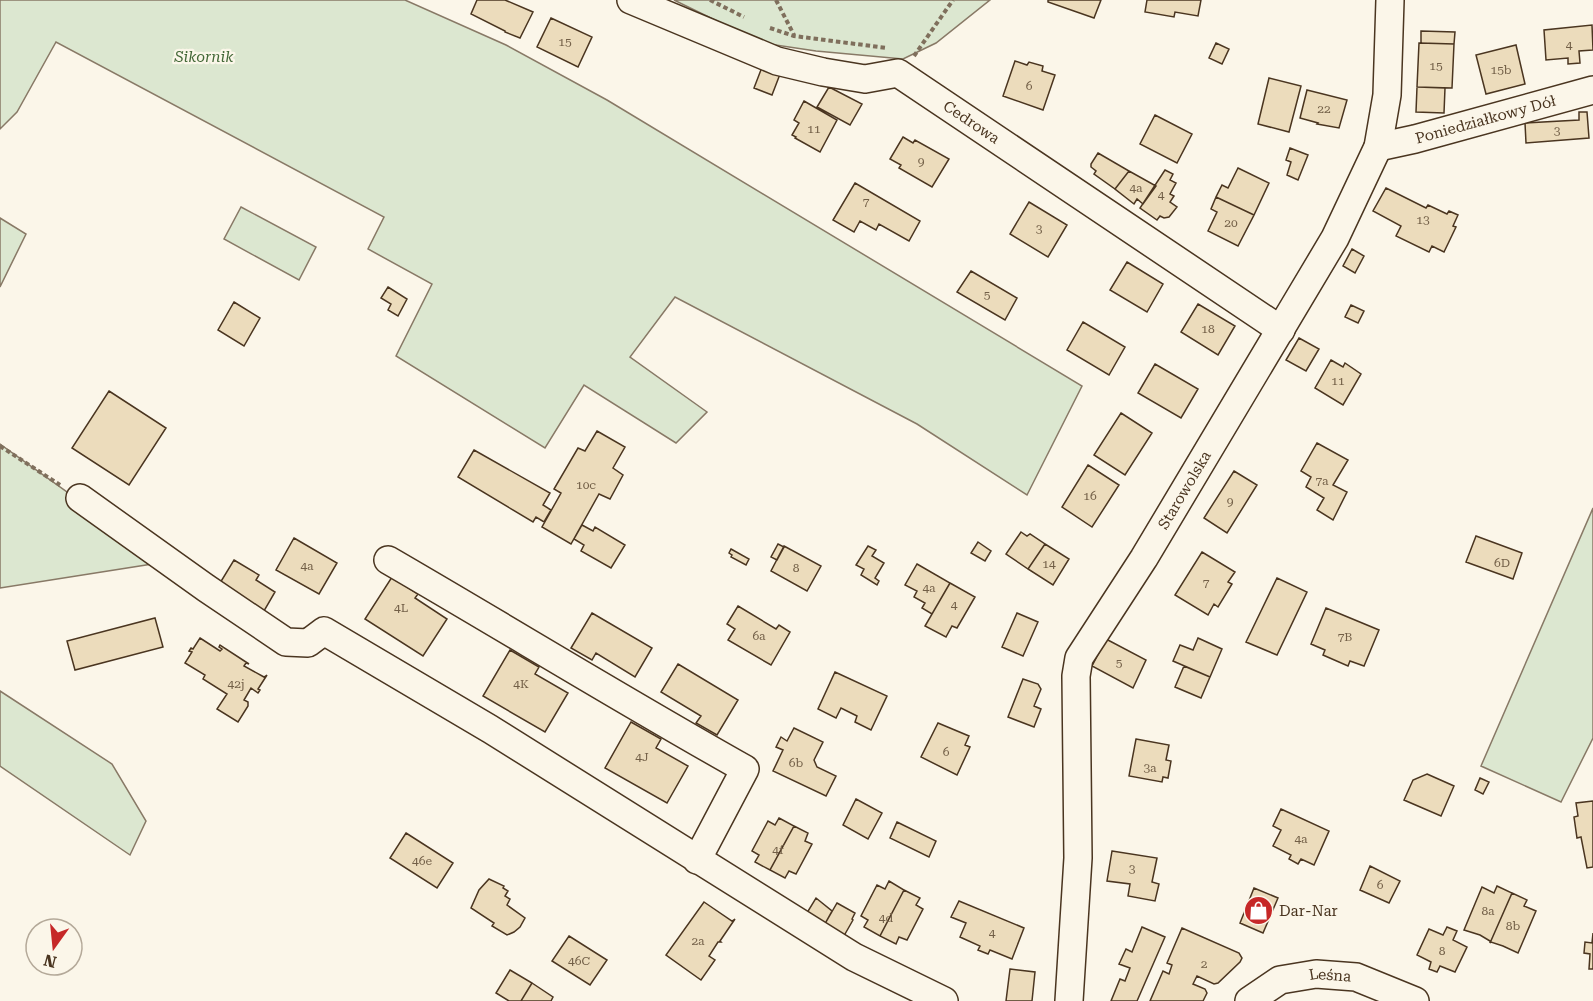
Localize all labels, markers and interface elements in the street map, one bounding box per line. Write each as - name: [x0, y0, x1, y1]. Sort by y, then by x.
- house number: 15: [558, 35, 572, 49]
- house number: 4: [1566, 38, 1573, 52]
- park label: Sikornik: [174, 48, 234, 66]
- house number: 15: [1429, 59, 1443, 73]
- house number: 15b: [1490, 63, 1512, 77]
- house number: 6: [1026, 79, 1033, 93]
- street label: Poniedziałkowy Dół: [1413, 92, 1558, 147]
- street label: Cedrowa: [940, 97, 1003, 148]
- house number: 22: [1317, 102, 1331, 116]
- house number: 11: [807, 122, 821, 136]
- house number: 3: [1554, 124, 1561, 138]
- house number: 9: [918, 155, 925, 169]
- house number: 4a: [1129, 181, 1143, 195]
- house number: 4: [1158, 188, 1165, 202]
- house number: 7: [863, 195, 870, 209]
- house number: 13: [1416, 213, 1430, 227]
- house number: 20: [1224, 216, 1238, 230]
- house number: 3: [1036, 222, 1043, 236]
- house number: 5: [984, 288, 991, 302]
- house number: 18: [1201, 322, 1215, 336]
- house number: 11: [1331, 374, 1345, 388]
- street label: Starowolska: [1154, 448, 1215, 532]
- house number: 7a: [1315, 474, 1329, 488]
- house number: 10c: [576, 478, 596, 492]
- house number: 16: [1083, 489, 1097, 503]
- house number: 9: [1227, 495, 1234, 509]
- house number: 6D: [1494, 556, 1510, 570]
- house number: 14: [1042, 557, 1056, 571]
- house number: 4a: [300, 559, 314, 573]
- house number: 8: [793, 561, 800, 575]
- house number: 7: [1203, 576, 1210, 590]
- house number: 4a: [922, 581, 936, 595]
- house number: 4: [951, 598, 958, 612]
- house number: 4L: [394, 601, 408, 615]
- house number: 6a: [752, 629, 766, 643]
- house number: 7B: [1338, 630, 1352, 644]
- house number: 5: [1116, 656, 1123, 670]
- house number: 42j: [227, 677, 245, 691]
- house number: 4K: [513, 677, 529, 691]
- house number: 6: [943, 745, 950, 759]
- house number: 4J: [635, 750, 649, 764]
- house number: 6b: [789, 756, 803, 770]
- house number: 3a: [1143, 761, 1157, 775]
- house number: 4a: [1294, 832, 1308, 846]
- house number: 4f: [772, 843, 784, 857]
- house number: 46e: [412, 854, 432, 868]
- house number: 3: [1129, 862, 1136, 876]
- house number: 6: [1377, 878, 1384, 892]
- shop icon: Dar-Nar: [1242, 895, 1274, 927]
- place label: Dar-Nar: [1279, 902, 1338, 920]
- house number: 8a: [1481, 904, 1495, 918]
- house number: 4d: [879, 911, 894, 925]
- north arrow: [24, 917, 84, 977]
- house number: 8b: [1506, 919, 1520, 933]
- house number: 4: [989, 926, 996, 940]
- house number: 2a: [691, 934, 705, 948]
- house number: 8: [1439, 944, 1446, 958]
- text: N: [42, 950, 59, 972]
- house number: 46C: [568, 954, 590, 968]
- house number: 2: [1201, 957, 1208, 971]
- street label: Leśna: [1307, 965, 1352, 986]

